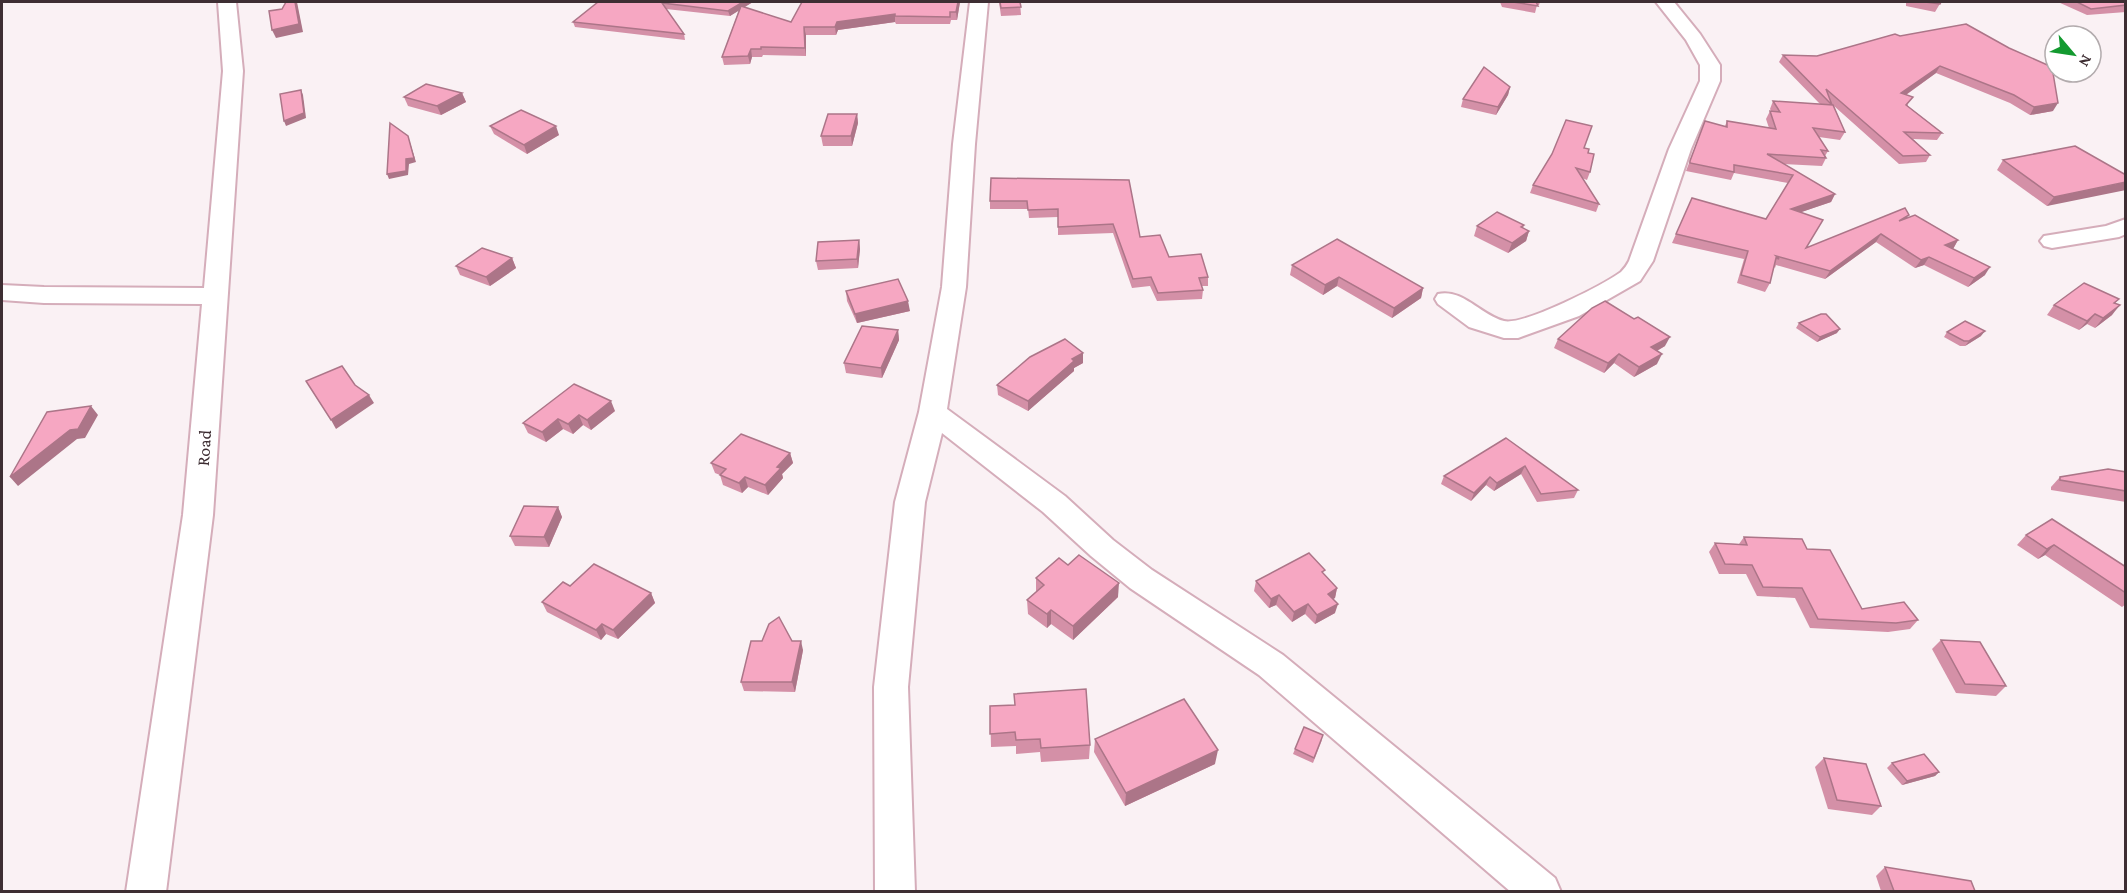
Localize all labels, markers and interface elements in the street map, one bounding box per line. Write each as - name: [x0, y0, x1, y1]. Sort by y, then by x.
- north arrow: [2043, 24, 2103, 84]
- text: N: [2076, 52, 2096, 70]
- street label: Road: [193, 429, 215, 467]

